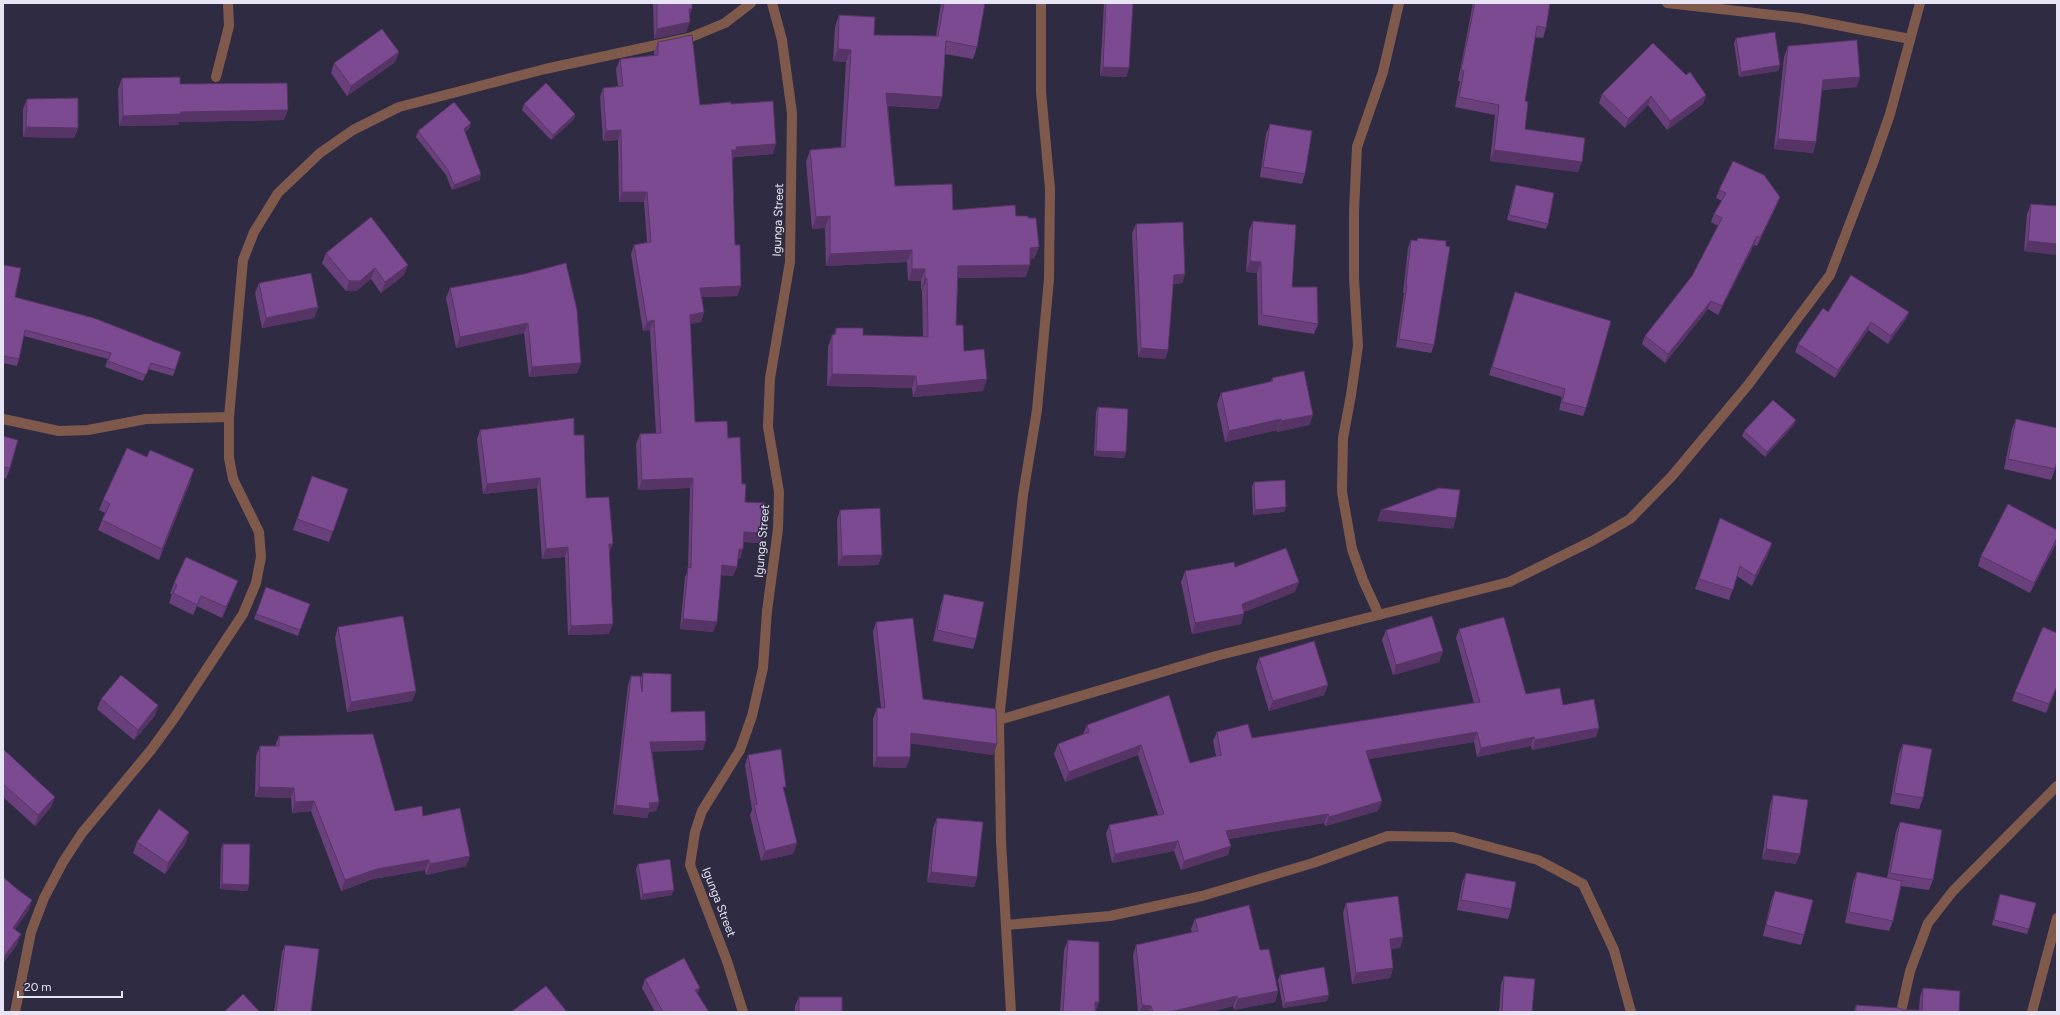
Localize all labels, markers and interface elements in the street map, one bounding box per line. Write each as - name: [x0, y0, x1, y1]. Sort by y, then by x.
- street label: Igunga Street: [770, 183, 786, 257]
- street label: Igunga Street: [752, 503, 772, 578]
- street label: Igunga Street: [699, 865, 739, 939]
- scale bar: [18, 973, 122, 999]
- text: 20 m: [24, 980, 52, 994]

